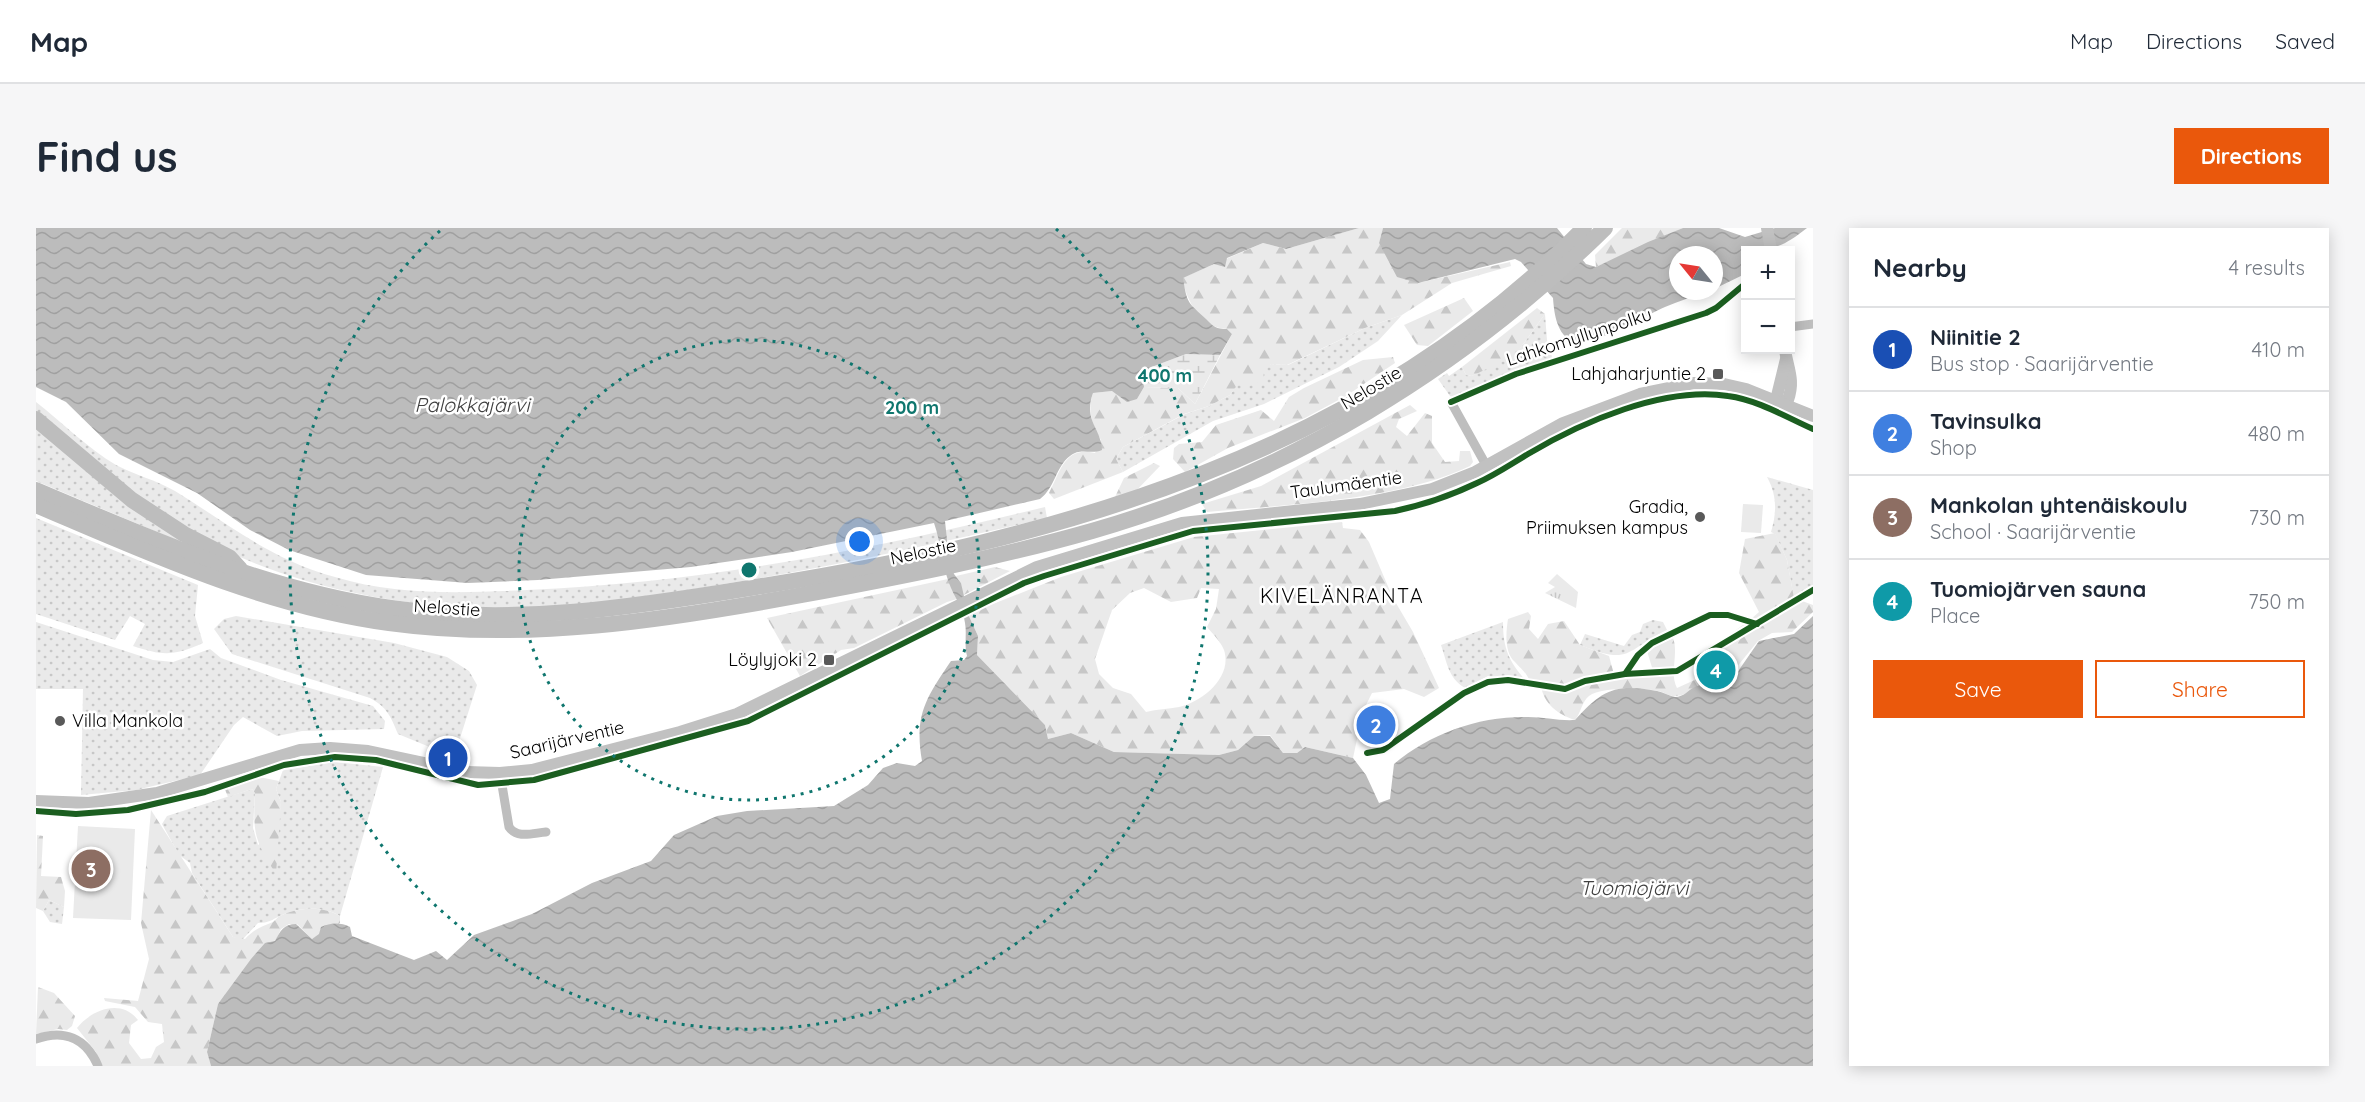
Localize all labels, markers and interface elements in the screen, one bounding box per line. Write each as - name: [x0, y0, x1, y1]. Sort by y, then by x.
- text: Map: [30, 24, 88, 59]
- text: Map: [2070, 28, 2113, 54]
- text: Directions: [2146, 28, 2242, 54]
- text: Saved: [2275, 28, 2335, 54]
- button: Directions: [2174, 128, 2329, 184]
- text: Find us: [36, 130, 178, 183]
- north arrow: [1669, 246, 1723, 300]
- map controls: [1741, 246, 1795, 354]
- button: +: [1741, 246, 1795, 300]
- text: Nearby: [1873, 251, 1967, 284]
- text: 4 results: [2229, 255, 2305, 280]
- button: −: [1741, 300, 1795, 354]
- street label: Lahkomyllynpolku: [1503, 302, 1655, 371]
- text: Niinitie 2: [1930, 323, 2021, 351]
- text: 1: [1889, 337, 1896, 362]
- text: 410 m: [2252, 337, 2305, 362]
- text: Bus stop · Saarijärventie: [1930, 351, 2154, 376]
- street label: Nelostie: [1336, 361, 1405, 415]
- place label: Lahjaharjuntie 2: [1571, 362, 1706, 385]
- text: 400 m: [1138, 364, 1192, 387]
- marker: Lahjaharjuntie 2: [1711, 367, 1725, 381]
- water label: Palokkajärvi: [415, 392, 532, 417]
- text: 200 m: [885, 396, 939, 419]
- text: Tavinsulka: [1930, 407, 2042, 435]
- text: 2: [1887, 421, 1898, 446]
- text: 480 m: [2248, 421, 2305, 446]
- text: Shop: [1930, 435, 1977, 460]
- street label: Taulumäentie: [1289, 465, 1403, 504]
- text: Mankolan yhtenäiskoulu: [1930, 491, 2188, 519]
- place label: Gradia, Priimuksen kampus: [1526, 495, 1688, 539]
- text: 3: [1887, 505, 1898, 530]
- text: 730 m: [2249, 505, 2305, 530]
- marker: Gradia, Priimuksen kampus: [1693, 510, 1707, 524]
- text: School · Saarijärventie: [1930, 519, 2136, 544]
- your location: [845, 527, 874, 556]
- street label: Nelostie: [888, 533, 958, 570]
- centre of rings: [739, 560, 759, 580]
- text: Tuomiojärven sauna: [1930, 575, 2146, 603]
- district label: KIVELÄNRANTA: [1260, 583, 1424, 608]
- text: 4: [1887, 589, 1898, 614]
- text: 750 m: [2248, 589, 2305, 614]
- street label: Nelostie: [413, 594, 481, 621]
- text: Place: [1930, 603, 1980, 628]
- place label: Löylyjoki 2: [728, 648, 817, 671]
- pin: 4: [1696, 648, 1736, 692]
- marker: Löylyjoki 2: [822, 653, 836, 667]
- button: Save: [1873, 660, 2083, 718]
- button: Share: [2095, 660, 2305, 718]
- pin: 2: [1356, 702, 1396, 748]
- place label: Villa Mankola: [72, 709, 183, 732]
- marker: Villa Mankola: [53, 714, 67, 728]
- street label: Saarijärventie: [507, 715, 626, 764]
- pin: 1: [428, 736, 468, 780]
- pin: 3: [72, 846, 110, 892]
- water label: Tuomiojärvi: [1580, 875, 1691, 900]

